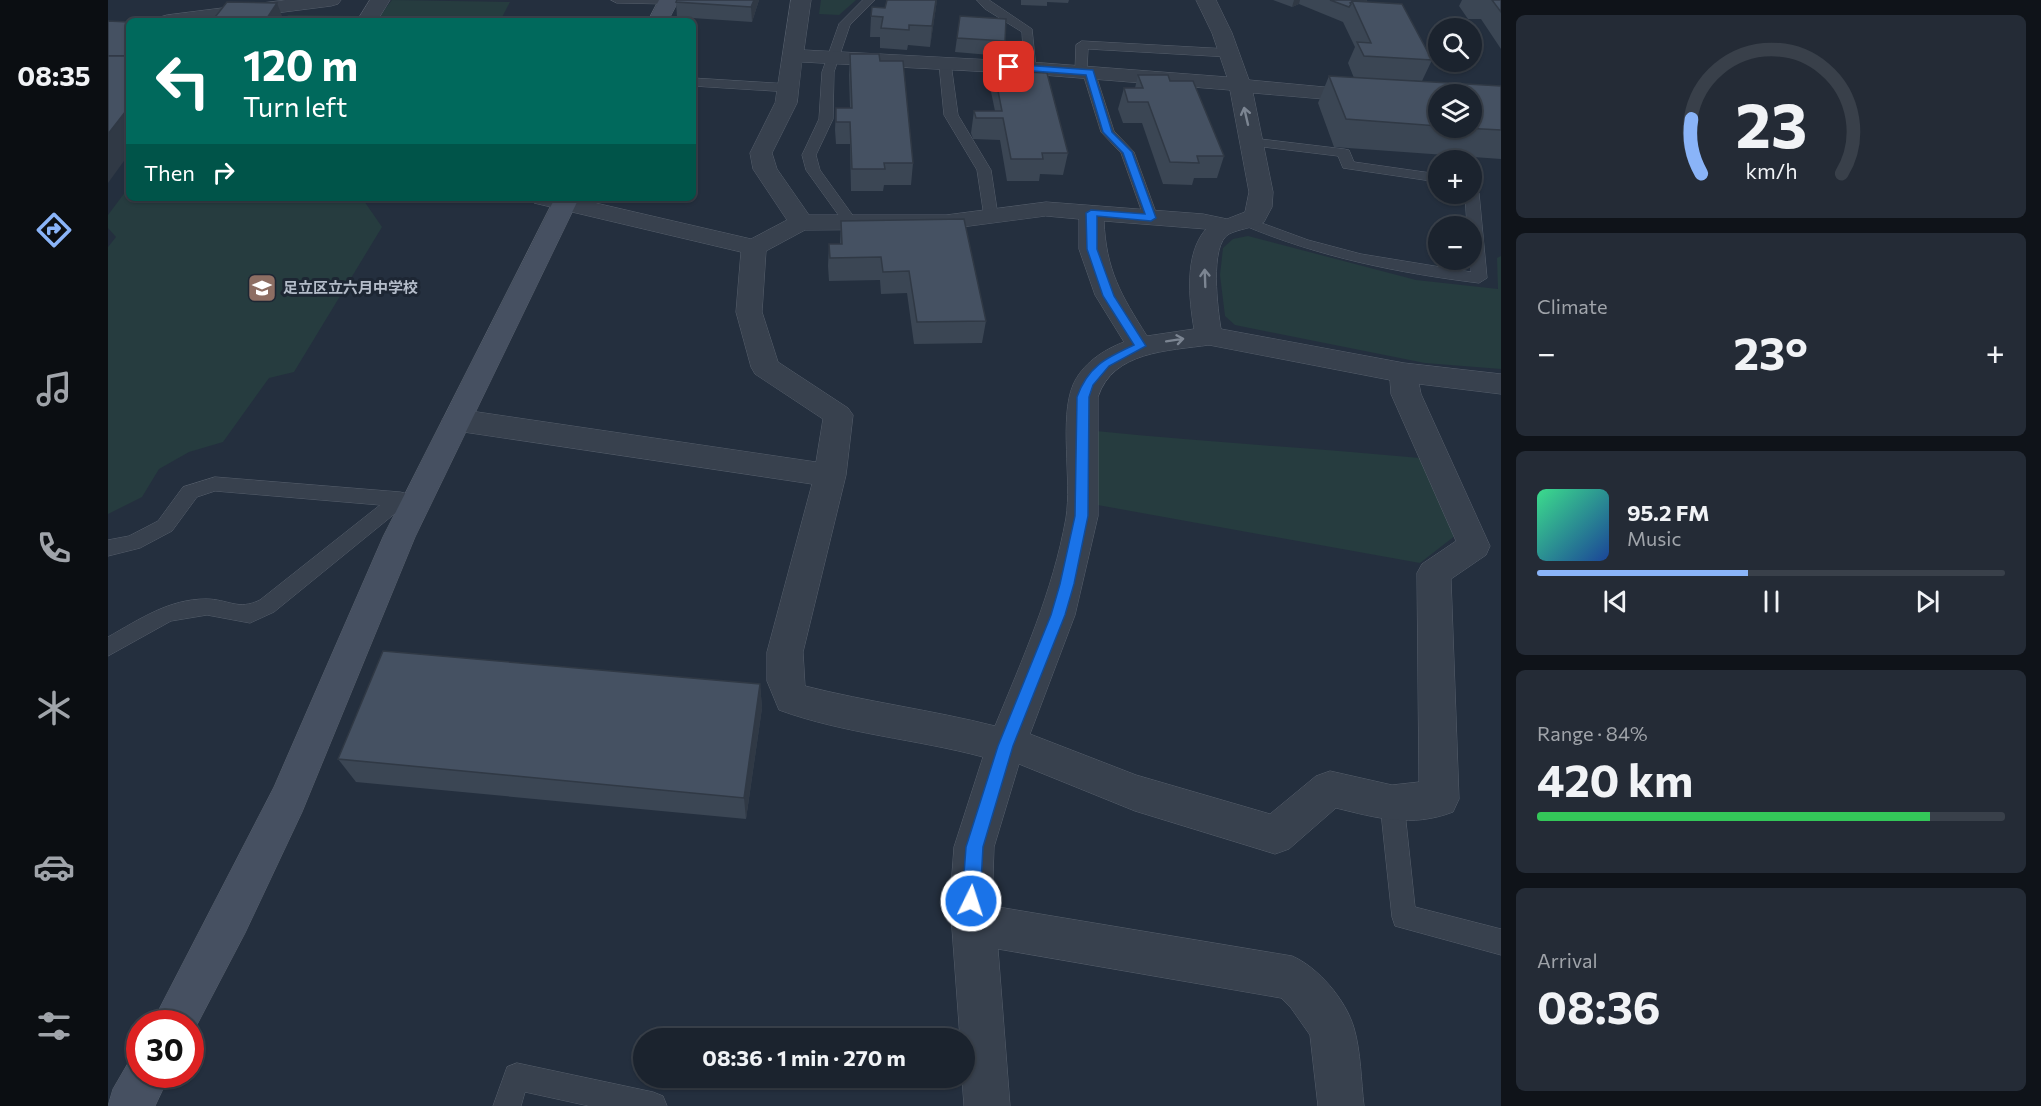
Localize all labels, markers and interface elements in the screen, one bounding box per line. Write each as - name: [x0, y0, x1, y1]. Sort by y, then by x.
- map controls: [1428, 18, 1482, 270]
- button: search: [1428, 18, 1482, 72]
- text: 120 m: [243, 38, 358, 90]
- pin: [983, 41, 1034, 92]
- icon: left: [144, 42, 222, 120]
- icon: arrive: [992, 50, 1025, 83]
- text: 08:35: [17, 59, 91, 92]
- button: layers: [1428, 84, 1482, 138]
- text: 23: [1735, 85, 1807, 161]
- text: Turn left: [243, 90, 347, 123]
- one-way arrow: [1240, 106, 1252, 125]
- button: +: [1428, 150, 1482, 204]
- icon: right: [207, 156, 240, 189]
- text: km/h: [1745, 157, 1797, 183]
- text: Then: [144, 159, 195, 186]
- icon: directions: [33, 209, 75, 251]
- button: −: [1428, 216, 1482, 270]
- one-way arrow: [1199, 268, 1210, 288]
- school or university icon: 足立区立六月中学校: [246, 272, 278, 304]
- place label: 足立区立六月中学校: [283, 278, 418, 296]
- text: Climate: [1537, 294, 1607, 318]
- text: 23°: [1734, 324, 1808, 379]
- text: −: [1537, 331, 1556, 372]
- text: +: [1986, 331, 2005, 372]
- one-way arrow: [1164, 334, 1184, 345]
- icon: music: [33, 368, 75, 410]
- text: 95.2 FM: [1627, 499, 1710, 526]
- text: Music: [1627, 526, 1681, 550]
- icon: phone: [33, 527, 75, 569]
- icon: previous: [1599, 585, 1632, 618]
- icon: pause: [1755, 585, 1788, 618]
- icon: next: [1911, 585, 1944, 618]
- icon: climate: [33, 687, 75, 729]
- text: Range · 84%: [1537, 721, 1648, 745]
- text: 420 km: [1537, 751, 1693, 806]
- icon: car: [33, 846, 75, 888]
- position arrow: [939, 869, 1003, 933]
- text: Arrival: [1537, 948, 1598, 972]
- text: 08:36: [1537, 978, 1661, 1033]
- icon: filters: [33, 1005, 75, 1047]
- speed limit sign: 30: [126, 1010, 204, 1088]
- text: 08:36 · 1 min · 270 m: [702, 1044, 906, 1071]

